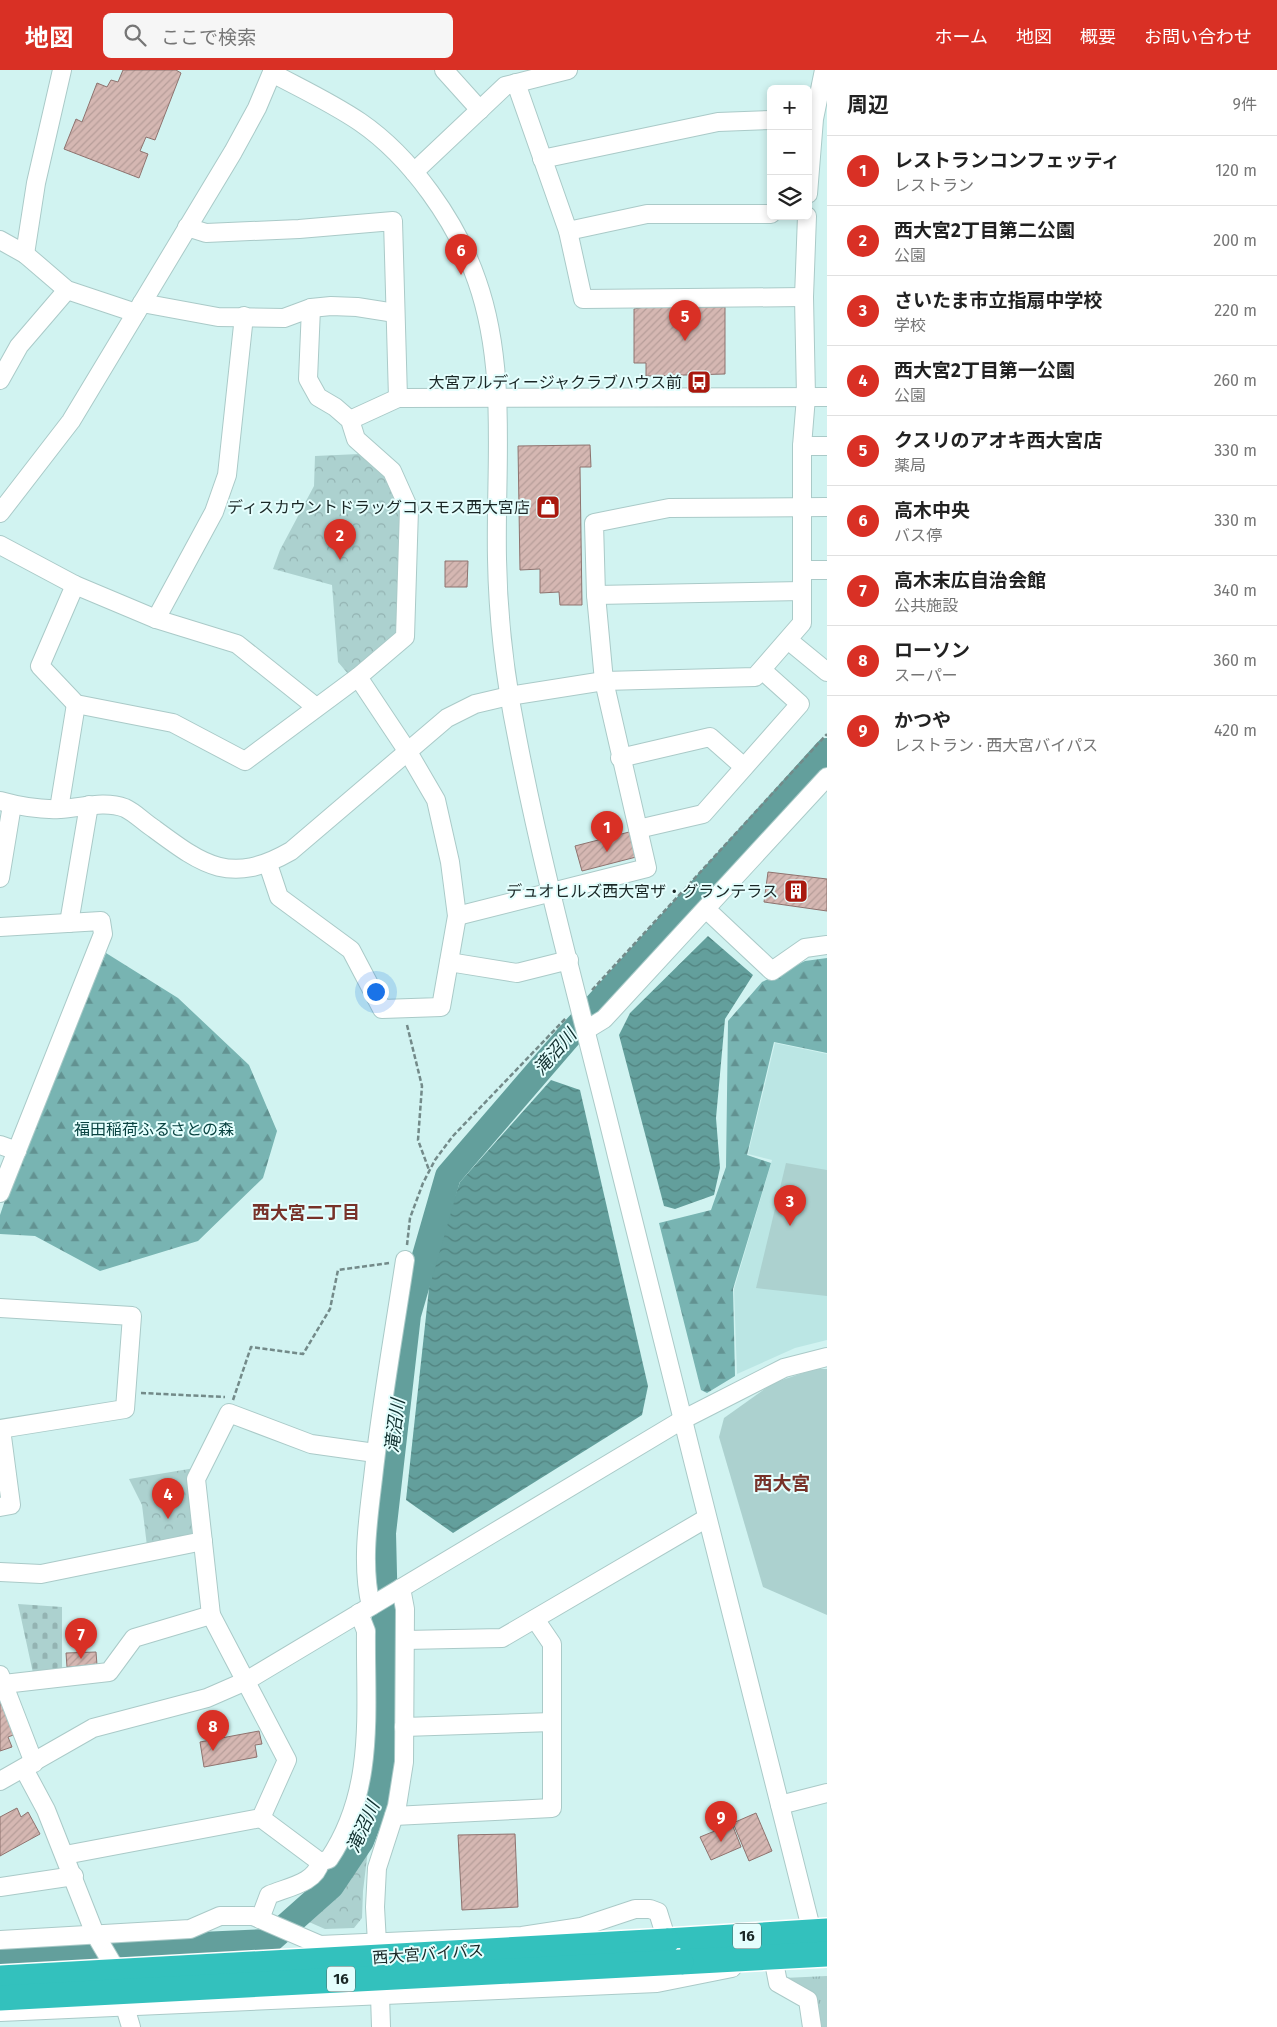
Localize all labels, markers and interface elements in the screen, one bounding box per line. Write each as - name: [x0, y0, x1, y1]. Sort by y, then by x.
- search box: [103, 13, 453, 58]
- icon: search: [121, 21, 149, 49]
- text: 地図: [25, 24, 73, 52]
- text: ここで検索: [161, 26, 256, 49]
- text: ホーム: [935, 26, 988, 48]
- text: 地図: [1016, 26, 1052, 48]
- text: 概要: [1080, 26, 1116, 48]
- text: お問い合わせ: [1144, 26, 1252, 48]
- map controls: [767, 85, 812, 220]
- button: +: [767, 85, 812, 130]
- text: 周辺: [847, 92, 889, 118]
- text: 9件: [1233, 95, 1257, 114]
- button: −: [767, 130, 812, 175]
- text: レストランコンフェッティ: [894, 149, 1120, 172]
- text: 1: [859, 161, 867, 180]
- text: 120 m: [1215, 161, 1257, 180]
- button: layers: [767, 175, 812, 220]
- text: レストラン: [894, 176, 974, 195]
- text: 西大宮2丁目第二公園: [894, 219, 1075, 242]
- text: 2: [859, 231, 867, 250]
- text: 200 m: [1213, 231, 1257, 250]
- pin: 6: [445, 234, 477, 275]
- text: 公園: [894, 246, 926, 265]
- text: さいたま市立指扇中学校: [894, 289, 1102, 312]
- pin: 5: [669, 300, 701, 341]
- text: 3: [859, 301, 867, 320]
- text: 220 m: [1214, 301, 1257, 320]
- text: 学校: [894, 316, 926, 335]
- text: 西大宮2丁目第一公園: [894, 359, 1075, 382]
- bus stop icon: 大宮アルディージャクラブハウス前: [686, 369, 712, 395]
- text: 4: [858, 371, 868, 390]
- text: 260 m: [1214, 371, 1257, 390]
- place label: 大宮アルディージャクラブハウス前: [428, 373, 682, 392]
- text: 公園: [894, 386, 926, 405]
- text: クスリのアオキ西大宮店: [894, 429, 1102, 452]
- text: 5: [859, 441, 867, 460]
- text: 330 m: [1214, 441, 1257, 460]
- text: 薬局: [894, 456, 926, 475]
- shop icon: ディスカウントドラッグコスモス西大宮店: [535, 494, 561, 520]
- place label: ディスカウントドラッグコスモス西大宮店: [227, 498, 530, 517]
- text: 高木中央: [894, 499, 970, 522]
- text: 6: [858, 511, 868, 530]
- text: 330 m: [1214, 511, 1257, 530]
- pin: 2: [324, 519, 356, 560]
- text: バス停: [894, 526, 942, 545]
- text: 高木末広自治会館: [894, 569, 1046, 592]
- text: 7: [859, 581, 867, 600]
- text: 340 m: [1214, 581, 1257, 600]
- text: 公共施設: [894, 596, 958, 615]
- text: ローソン: [894, 639, 970, 662]
- text: 8: [858, 651, 868, 670]
- text: 360 m: [1214, 651, 1257, 670]
- text: スーパー: [894, 666, 958, 685]
- text: かつや: [894, 709, 951, 732]
- text: 9: [859, 721, 867, 740]
- text: 420 m: [1214, 721, 1257, 740]
- text: レストラン · 西大宮バイパス: [894, 736, 1098, 755]
- pin: 1: [591, 811, 623, 852]
- building icon: デュオヒルズ西大宮ザ・グランテラス: [783, 878, 809, 904]
- place label: デュオヒルズ西大宮ザ・グランテラス: [506, 882, 778, 901]
- your location: [363, 979, 389, 1005]
- water label: 滝沼川: [529, 1023, 582, 1080]
- park label: 福田稲荷ふるさとの森: [74, 1120, 234, 1139]
- pin: 3: [774, 1185, 806, 1226]
- district label: 西大宮二丁目: [252, 1202, 360, 1224]
- water label: 滝沼川: [381, 1396, 409, 1454]
- district label: 西大宮: [753, 1472, 811, 1495]
- pin: 4: [152, 1478, 184, 1519]
- pin: 7: [65, 1618, 97, 1659]
- pin: 8: [197, 1710, 229, 1751]
- water label: 滝沼川: [342, 1796, 385, 1856]
- pin: 9: [705, 1801, 737, 1842]
- road number: 16: [733, 1924, 761, 1948]
- street label: 西大宮バイパス: [372, 1941, 484, 1967]
- road number: 16: [327, 1966, 355, 1992]

